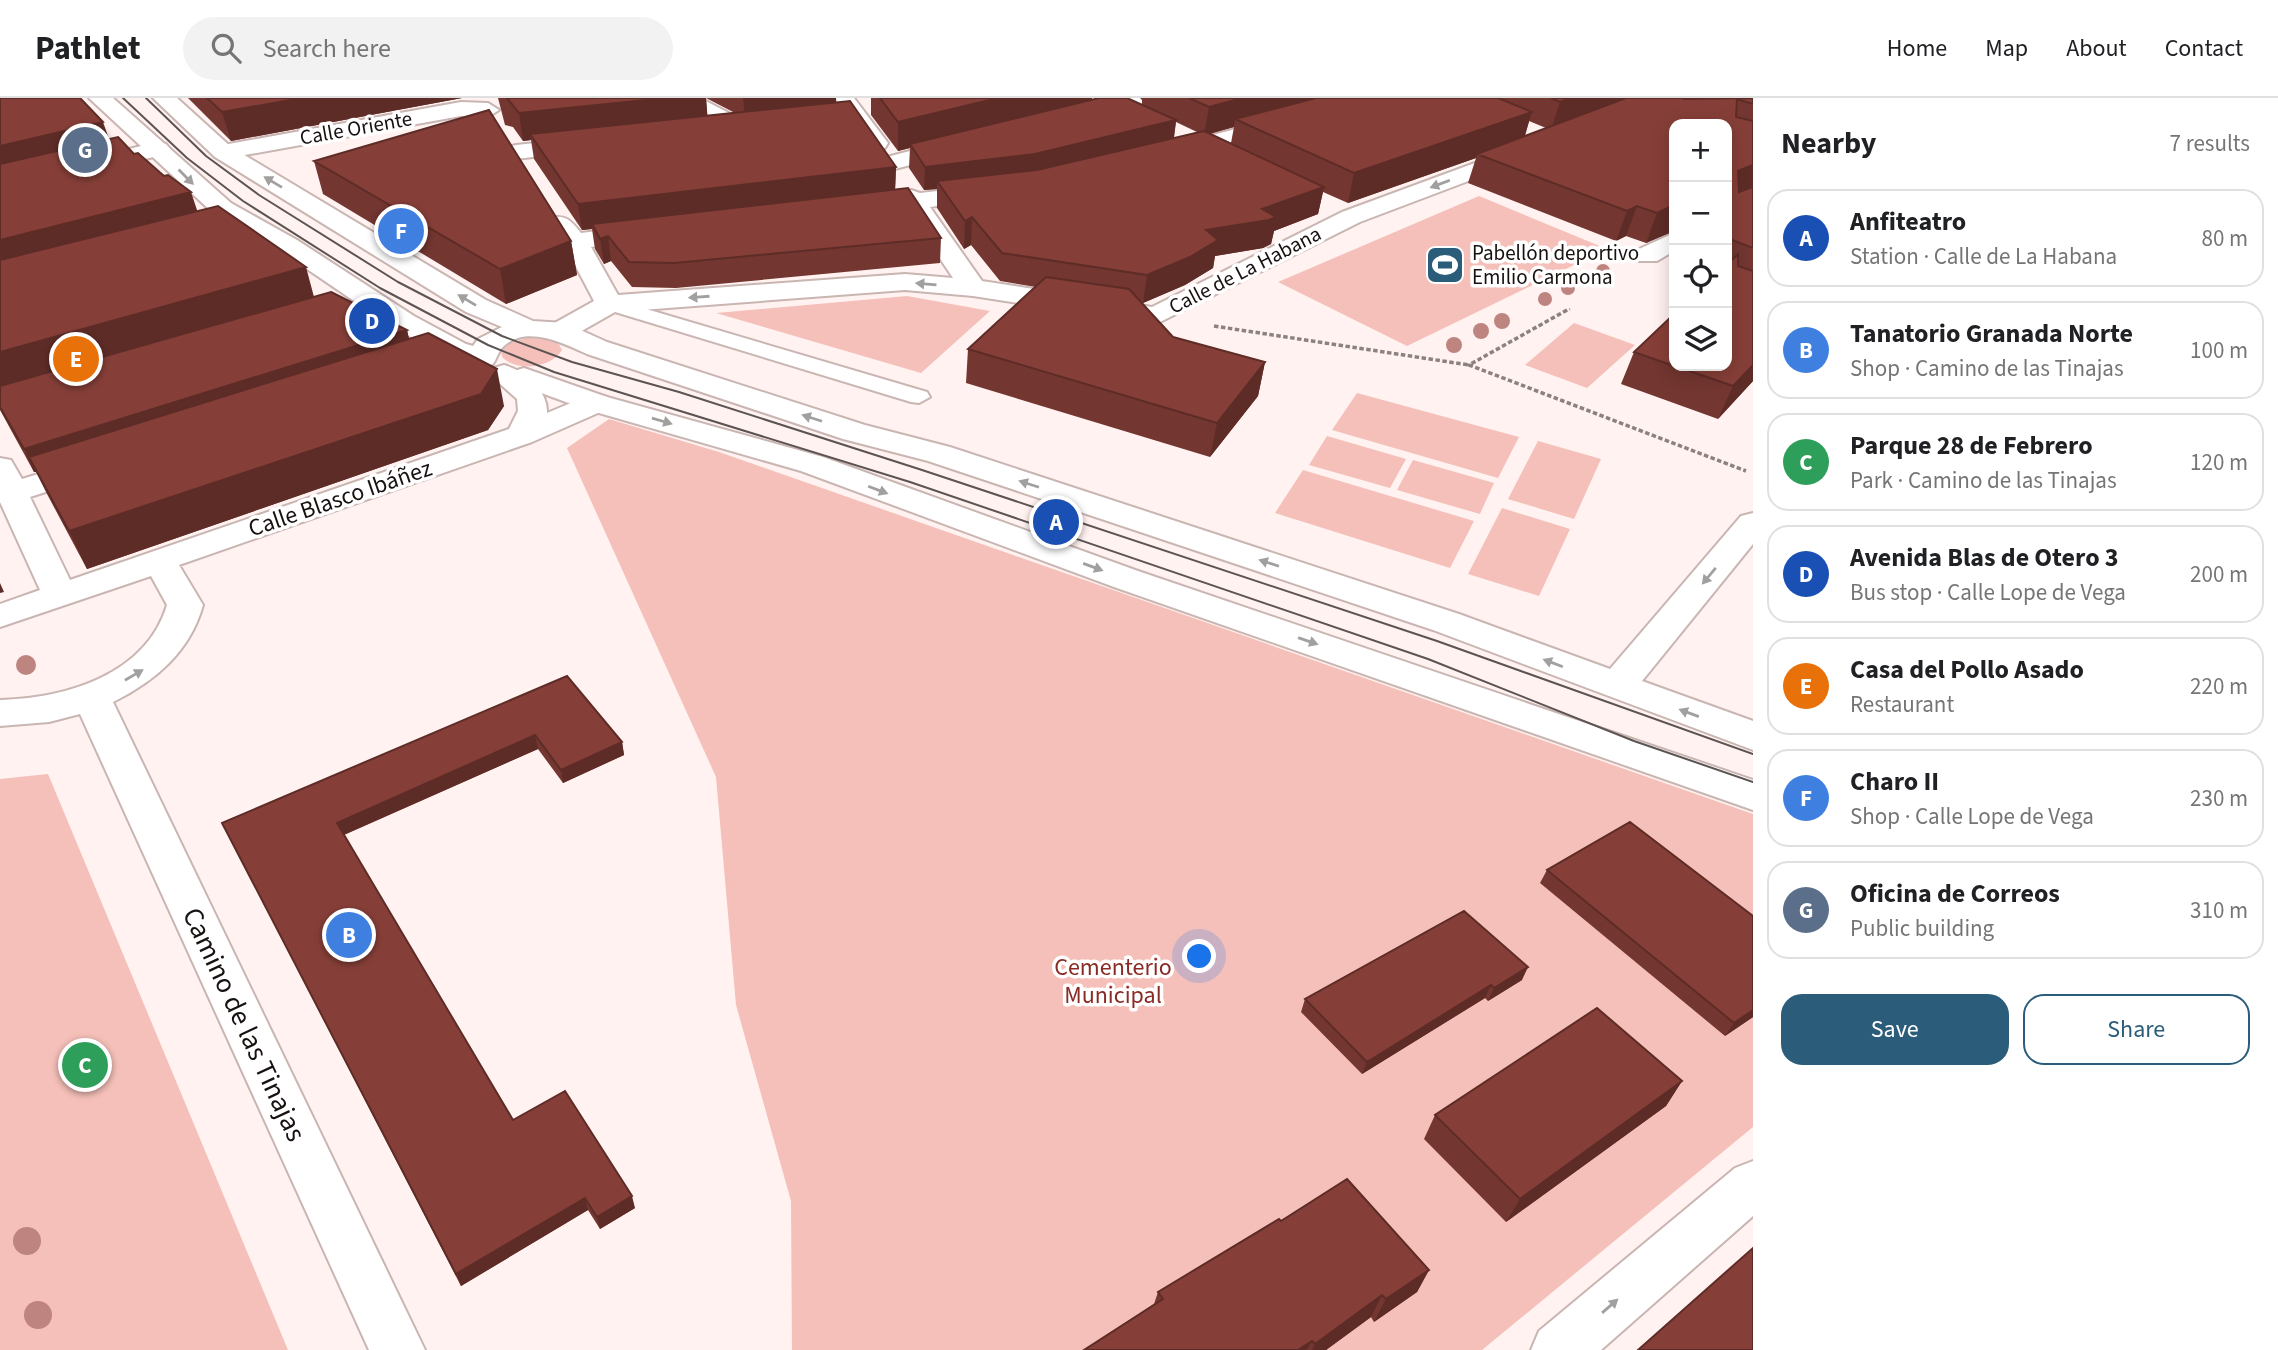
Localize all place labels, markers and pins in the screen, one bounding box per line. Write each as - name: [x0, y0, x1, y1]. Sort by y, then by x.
- pin: G: [62, 124, 108, 176]
- pin: F: [378, 205, 424, 257]
- place label: Pabellón deportivo Emilio Carmona: [1472, 238, 1639, 292]
- sports icon: Pabellón deportivo Emilio Carmona: [1424, 244, 1466, 286]
- pin: D: [349, 295, 395, 347]
- pin: E: [53, 333, 99, 385]
- pin: A: [1033, 496, 1079, 548]
- pin: B: [326, 909, 372, 961]
- pin: C: [62, 1039, 108, 1091]

